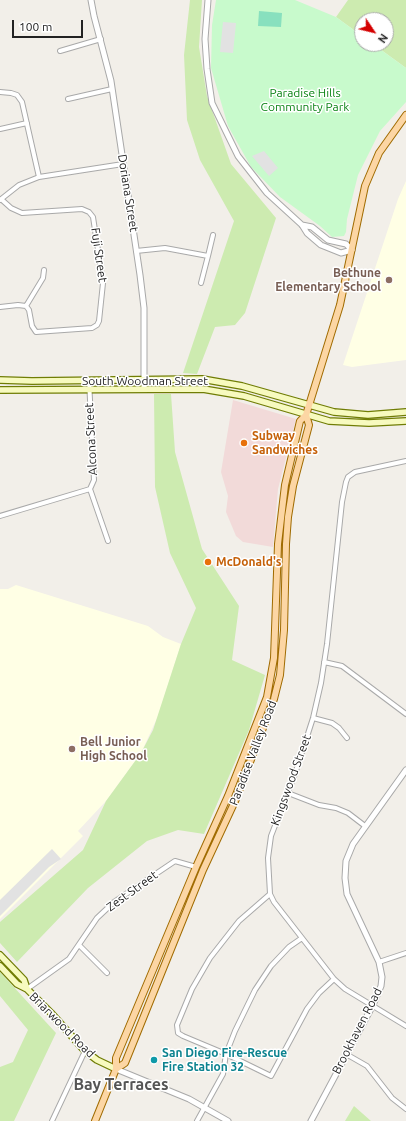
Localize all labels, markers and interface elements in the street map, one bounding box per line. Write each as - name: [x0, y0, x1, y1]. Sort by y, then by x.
- scale bar: [14, 12, 85, 38]
- north arrow: [354, 12, 394, 52]
- text: 100 m: [19, 20, 52, 33]
- text: N: [376, 32, 390, 45]
- park label: Paradise Hills Community Park: [261, 86, 349, 114]
- street label: Doriana Street: [115, 153, 141, 233]
- street label: Fuji Street: [88, 227, 110, 283]
- place label: Bethune Elementary School: [275, 266, 381, 294]
- marker: Bethune Elementary School: [384, 275, 394, 285]
- street label: South Woodman Street: [82, 374, 208, 388]
- street label: Alcona Street: [82, 402, 100, 476]
- place label: Subway Sandwiches: [252, 429, 318, 457]
- marker: Subway Sandwiches: [239, 438, 249, 448]
- place label: McDonald's: [216, 555, 282, 569]
- marker: McDonald's: [203, 557, 213, 567]
- street label: Paradise Valley Road: [226, 699, 280, 807]
- street label: Kingswood Street: [268, 732, 314, 828]
- place label: Bell Junior High School: [80, 735, 147, 763]
- marker: Bell Junior High School: [67, 744, 77, 754]
- street label: Zest Street: [104, 868, 160, 914]
- street label: Brookhaven Road: [329, 985, 385, 1077]
- street label: Briarwood Road: [26, 989, 98, 1061]
- place label: San Diego Fire-Rescue Fire Station 32: [162, 1046, 287, 1074]
- marker: San Diego Fire-Rescue Fire Station 32: [149, 1055, 159, 1065]
- district label: Bay Terraces: [73, 1075, 169, 1095]

